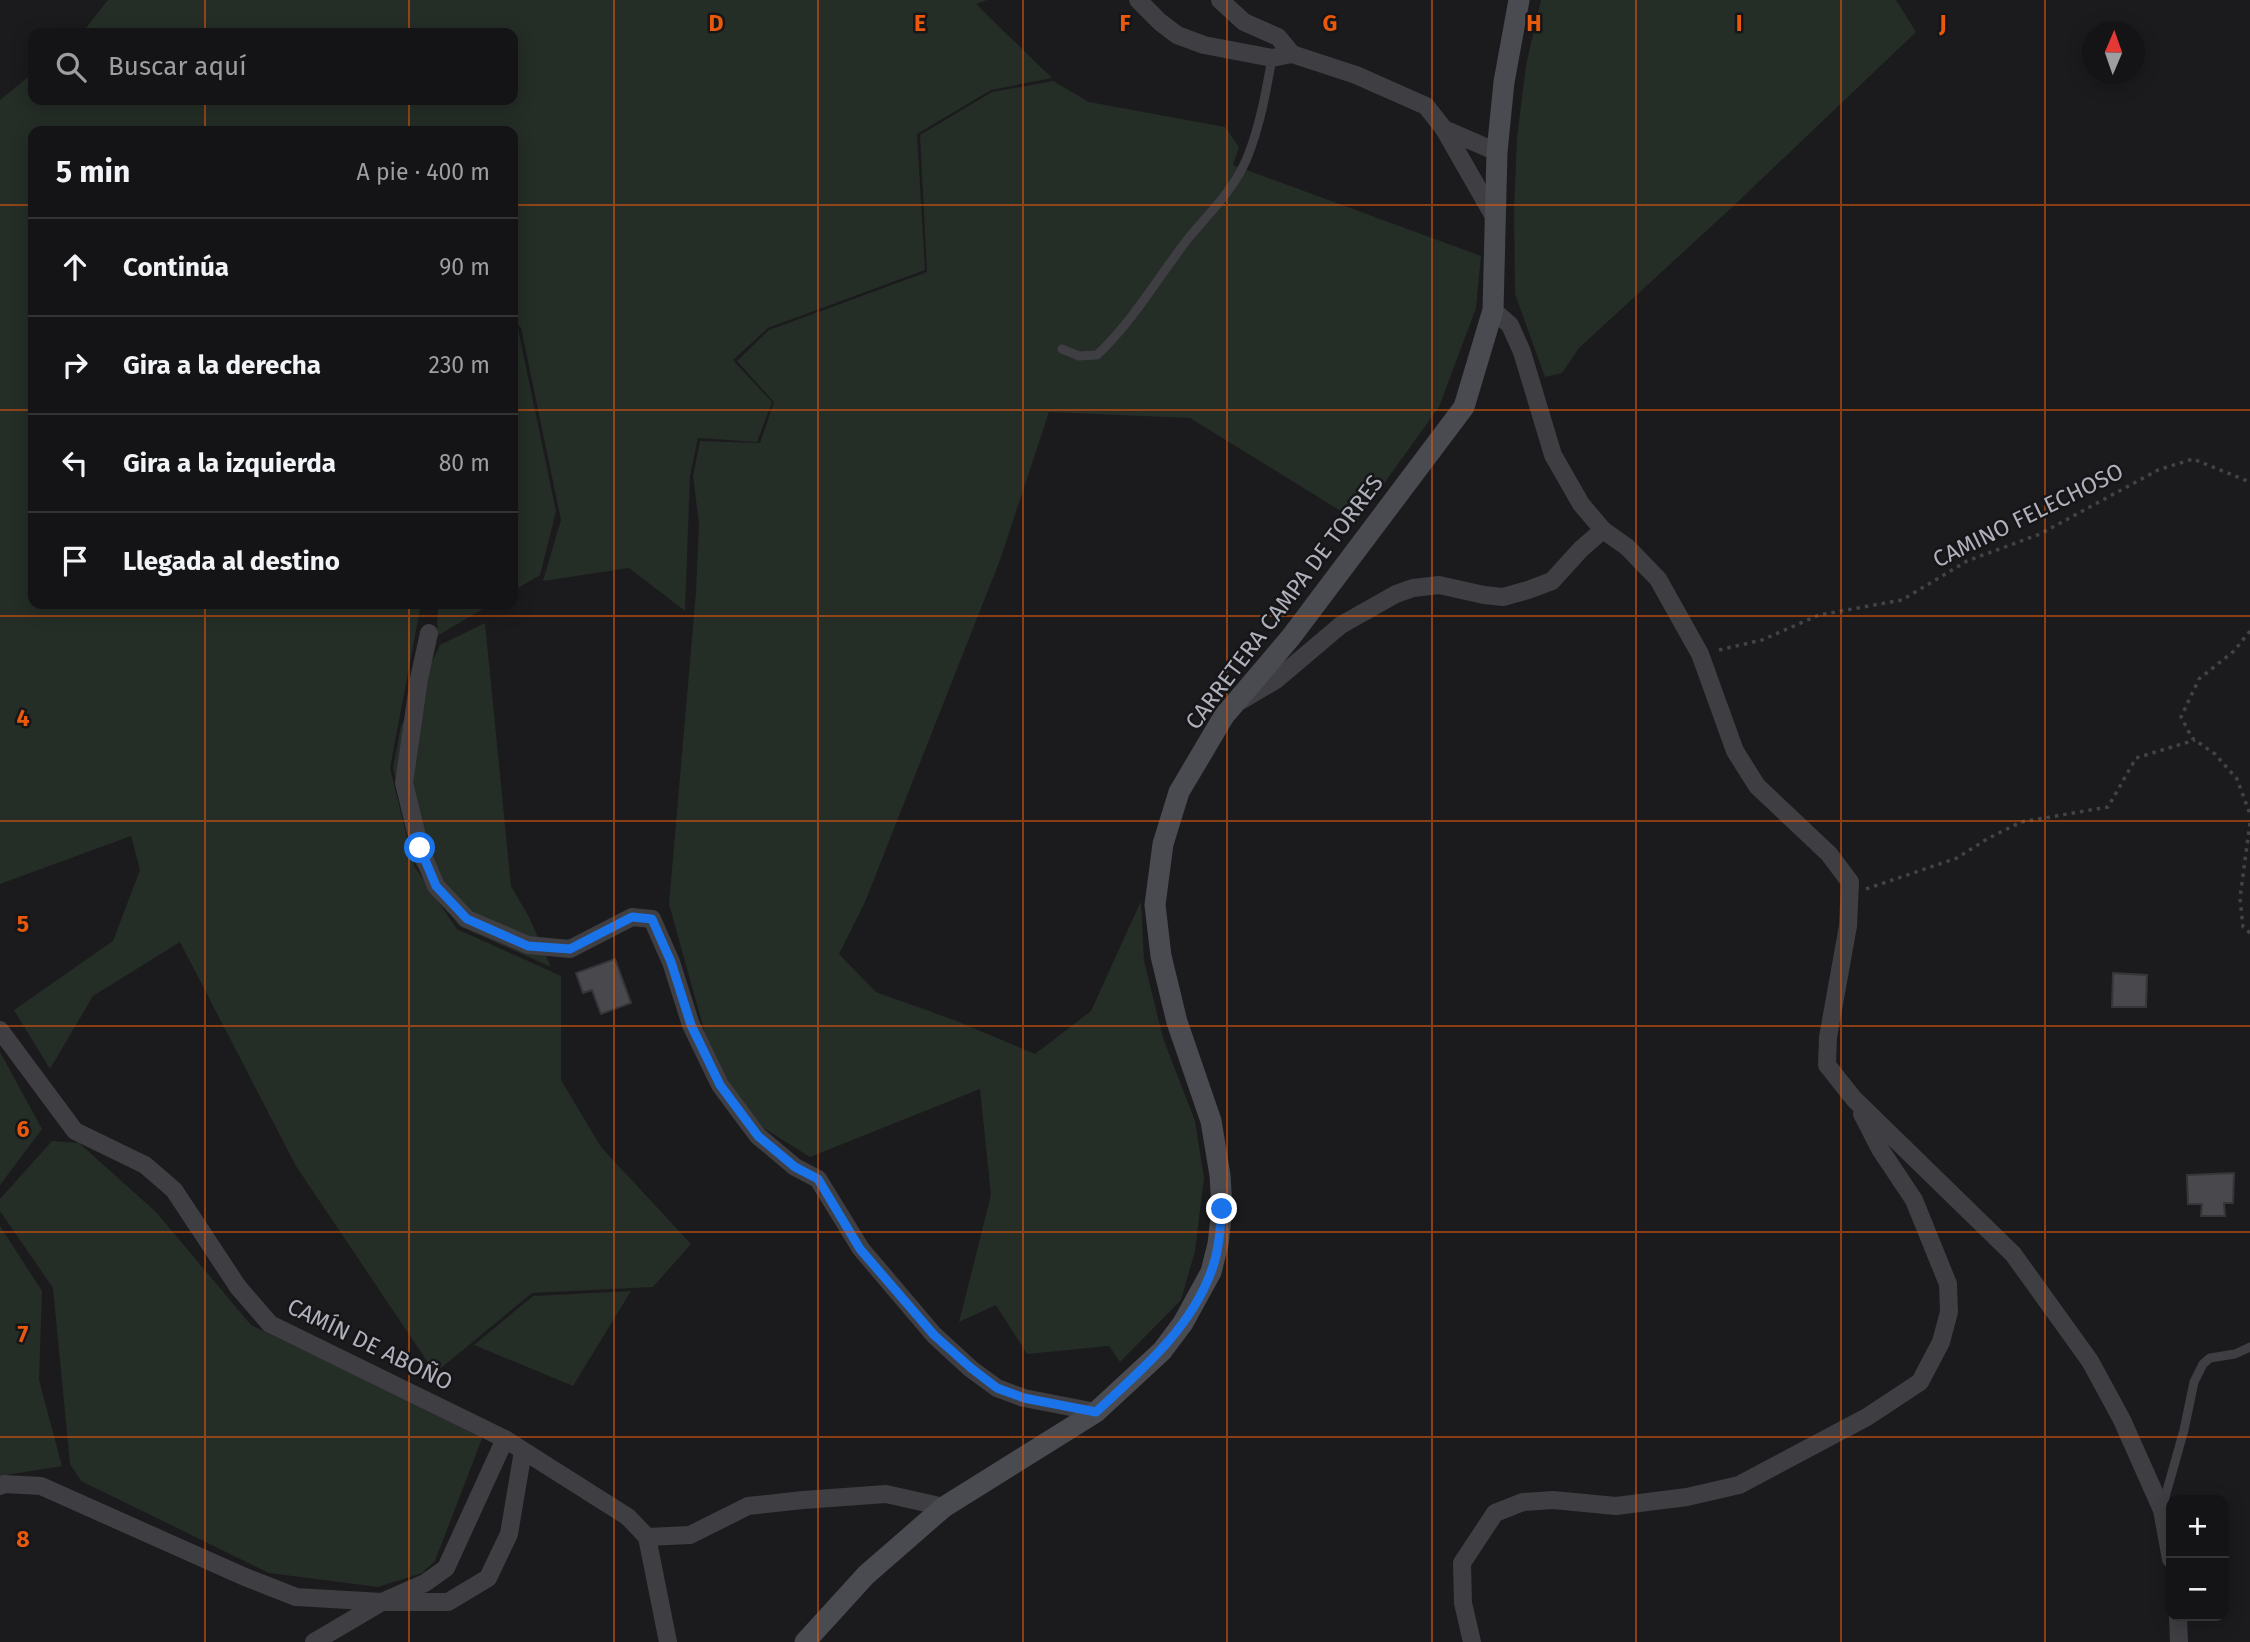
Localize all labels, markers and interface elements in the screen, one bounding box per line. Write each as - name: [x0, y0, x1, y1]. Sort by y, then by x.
- text: D: [709, 9, 724, 37]
- text: E: [914, 9, 926, 37]
- text: F: [1119, 9, 1131, 37]
- text: G: [1323, 9, 1337, 37]
- text: H: [1526, 9, 1542, 37]
- text: I: [1736, 9, 1742, 37]
- text: J: [1938, 9, 1947, 37]
- north arrow: [2082, 21, 2145, 84]
- search box: [28, 28, 518, 105]
- icon: search: [52, 48, 90, 86]
- text: Buscar aquí: [108, 51, 246, 82]
- text: 5 min: [56, 154, 130, 190]
- text: A pie · 400 m: [357, 158, 490, 186]
- icon: ahead: [56, 248, 94, 286]
- text: Continúa: [123, 252, 229, 283]
- text: 90 m: [439, 253, 490, 281]
- icon: right: [56, 346, 94, 384]
- text: Gira a la derecha: [123, 350, 321, 381]
- text: 230 m: [429, 351, 490, 379]
- icon: left: [56, 444, 94, 482]
- text: Gira a la izquierda: [123, 448, 336, 479]
- text: 80 m: [439, 449, 490, 477]
- street label: CAMINO FELECHOSO: [1928, 457, 2128, 573]
- street label: CARRETERA CAMPA DE TORRES: [1179, 469, 1389, 735]
- icon: arrive: [56, 542, 94, 580]
- text: Llegada al destino: [123, 546, 340, 577]
- text: 4: [17, 704, 30, 732]
- route start: [404, 832, 435, 863]
- text: 5: [17, 910, 29, 938]
- text: 6: [17, 1115, 30, 1143]
- route end: [1206, 1193, 1237, 1224]
- street label: CAMÍN DE ABOÑO: [283, 1291, 458, 1396]
- text: 7: [18, 1320, 29, 1348]
- map controls: [2166, 1495, 2229, 1621]
- button: +: [2166, 1495, 2229, 1558]
- text: 8: [16, 1525, 30, 1553]
- button: −: [2166, 1558, 2229, 1621]

